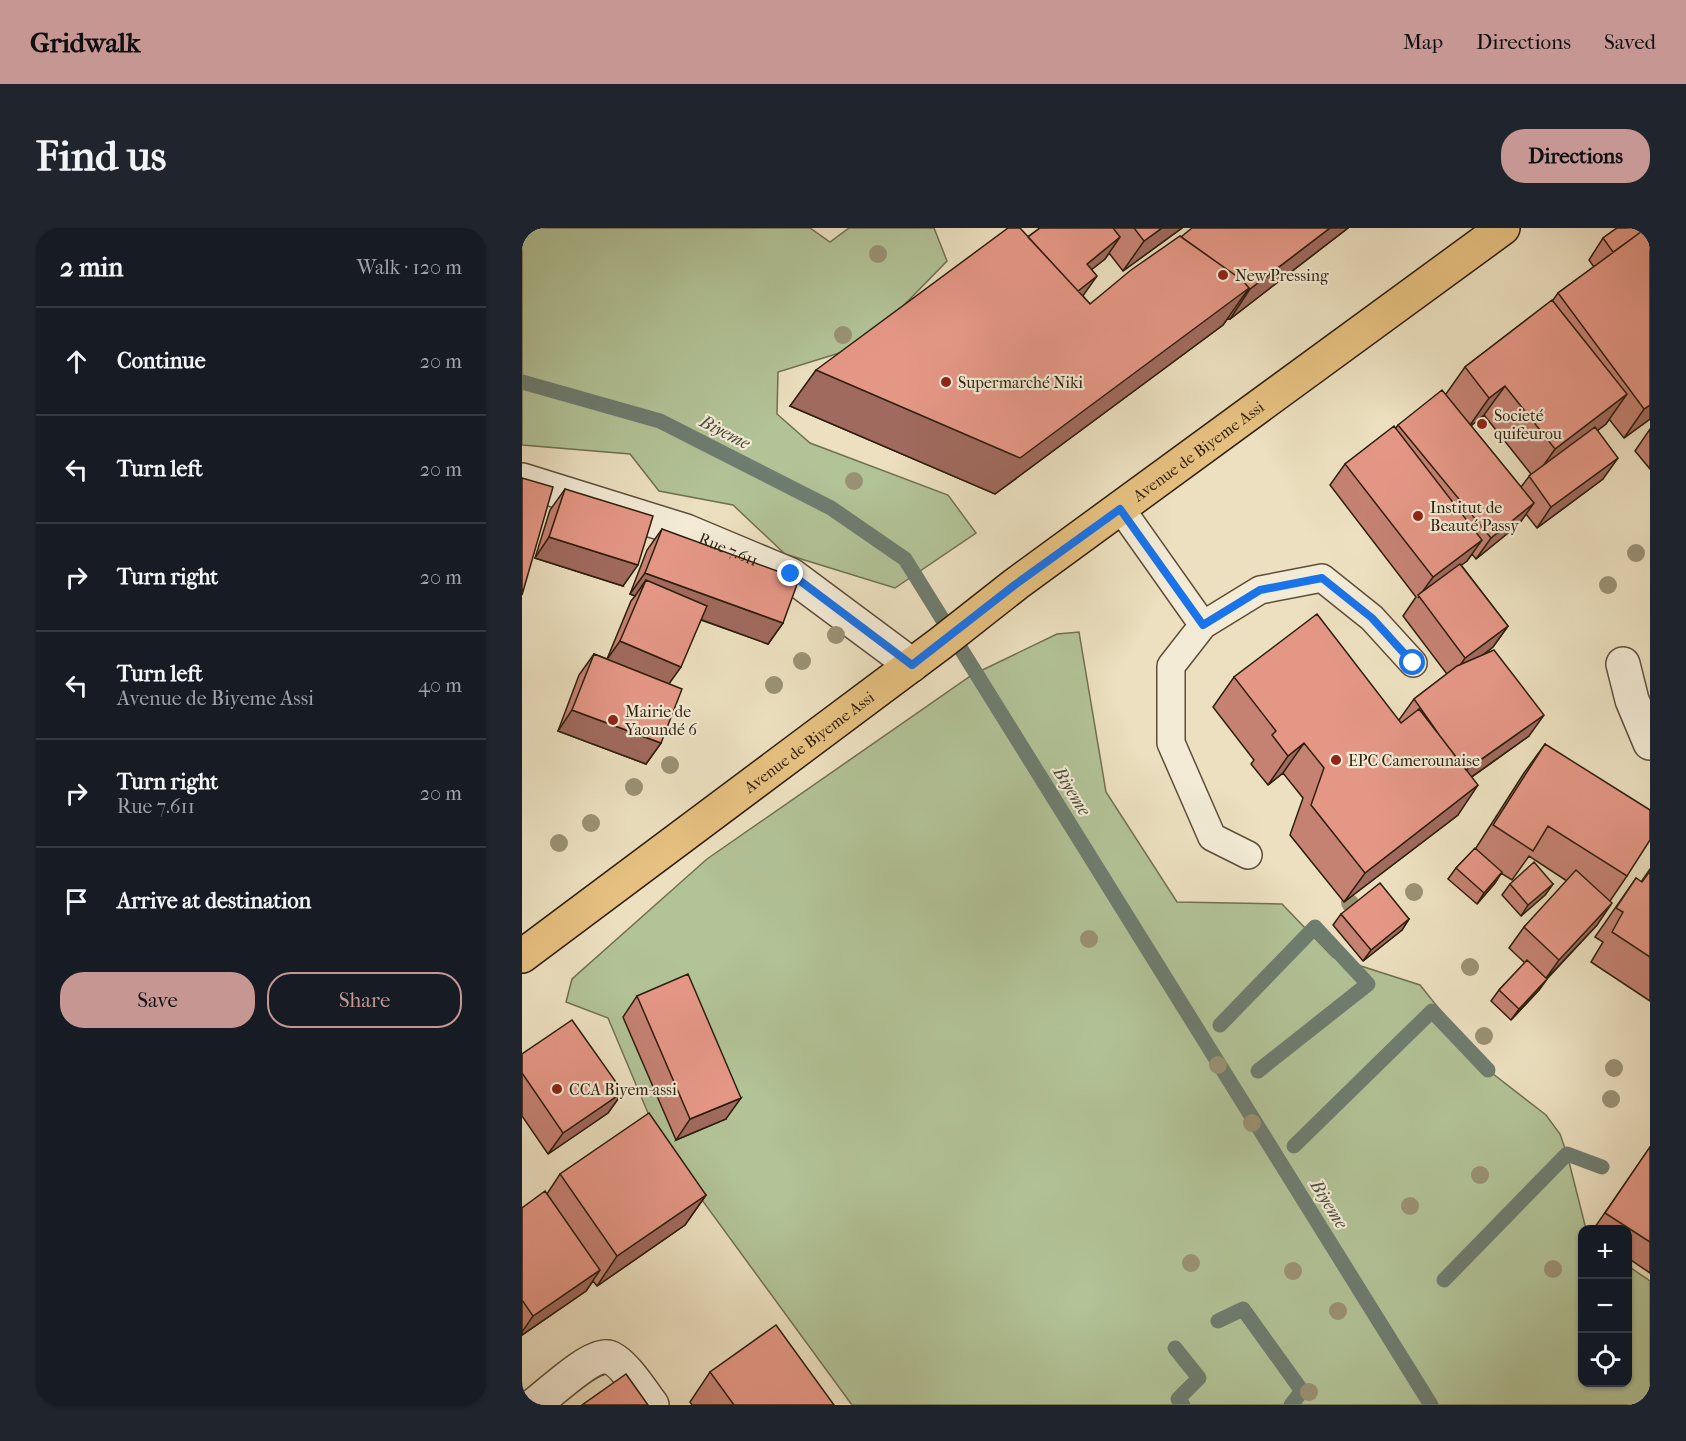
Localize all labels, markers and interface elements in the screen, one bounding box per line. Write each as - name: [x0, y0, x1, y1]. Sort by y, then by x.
- text: Gridwalk: [30, 26, 141, 59]
- text: Map: [1403, 30, 1443, 54]
- text: Directions: [1476, 30, 1571, 54]
- text: Saved: [1604, 30, 1656, 54]
- button: Directions: [1501, 129, 1650, 183]
- text: Find us: [36, 132, 166, 181]
- text: 2 min: [60, 252, 123, 283]
- text: Walk · 120 m: [357, 256, 462, 279]
- place label: New Pressing: [1235, 266, 1329, 285]
- marker: New Pressing: [1216, 268, 1230, 282]
- icon: ahead: [60, 345, 93, 378]
- text: Continue: [117, 348, 206, 374]
- text: 20 m: [420, 350, 462, 373]
- place label: Supermarché Niki: [958, 373, 1083, 392]
- marker: Supermarché Niki: [939, 375, 953, 389]
- street label: Avenue de Biyeme Assi: [1128, 397, 1268, 506]
- place label: Societé quifeurou: [1494, 406, 1562, 443]
- water label: Biyeme: [695, 411, 754, 454]
- marker: Societé quifeurou: [1475, 417, 1489, 431]
- icon: left: [60, 453, 93, 486]
- text: Turn left: [117, 456, 203, 482]
- text: 20 m: [420, 458, 462, 481]
- place label: Institut de Beauté Passy: [1430, 498, 1519, 535]
- marker: Institut de Beauté Passy: [1411, 509, 1425, 523]
- street label: Rue 7.611: [696, 529, 761, 570]
- route end: [777, 560, 803, 586]
- icon: right: [60, 561, 93, 594]
- text: Turn right: [117, 564, 218, 590]
- text: 20 m: [420, 566, 462, 589]
- route start: [1399, 649, 1425, 675]
- text: Turn left: [117, 661, 203, 687]
- icon: left: [60, 669, 93, 702]
- text: 40 m: [418, 674, 462, 697]
- text: Avenue de Biyeme Assi: [117, 687, 314, 710]
- street label: Avenue de Biyeme Assi: [739, 687, 878, 798]
- place label: Mairie de Yaoundé 6: [624, 702, 697, 739]
- marker: Mairie de Yaoundé 6: [606, 713, 620, 727]
- place label: EPC Camerounaise: [1348, 751, 1480, 770]
- marker: EPC Camerounaise: [1329, 753, 1343, 767]
- water label: Biyeme: [1048, 762, 1095, 820]
- text: Turn right: [117, 769, 218, 795]
- icon: right: [60, 777, 93, 810]
- text: 20 m: [420, 782, 462, 805]
- text: Rue 7.611: [117, 795, 195, 818]
- icon: arrive: [60, 885, 93, 918]
- text: Arrive at destination: [117, 888, 311, 914]
- button: Save: [60, 972, 255, 1028]
- button: Share: [267, 972, 462, 1028]
- place label: CCA Biyem-assi: [569, 1080, 677, 1099]
- marker: CCA Biyem-assi: [550, 1082, 564, 1096]
- water label: Biyeme: [1305, 1175, 1352, 1233]
- map controls: [1578, 1225, 1632, 1387]
- button: +: [1578, 1225, 1632, 1279]
- button: −: [1578, 1279, 1632, 1333]
- button: locate: [1578, 1333, 1632, 1387]

